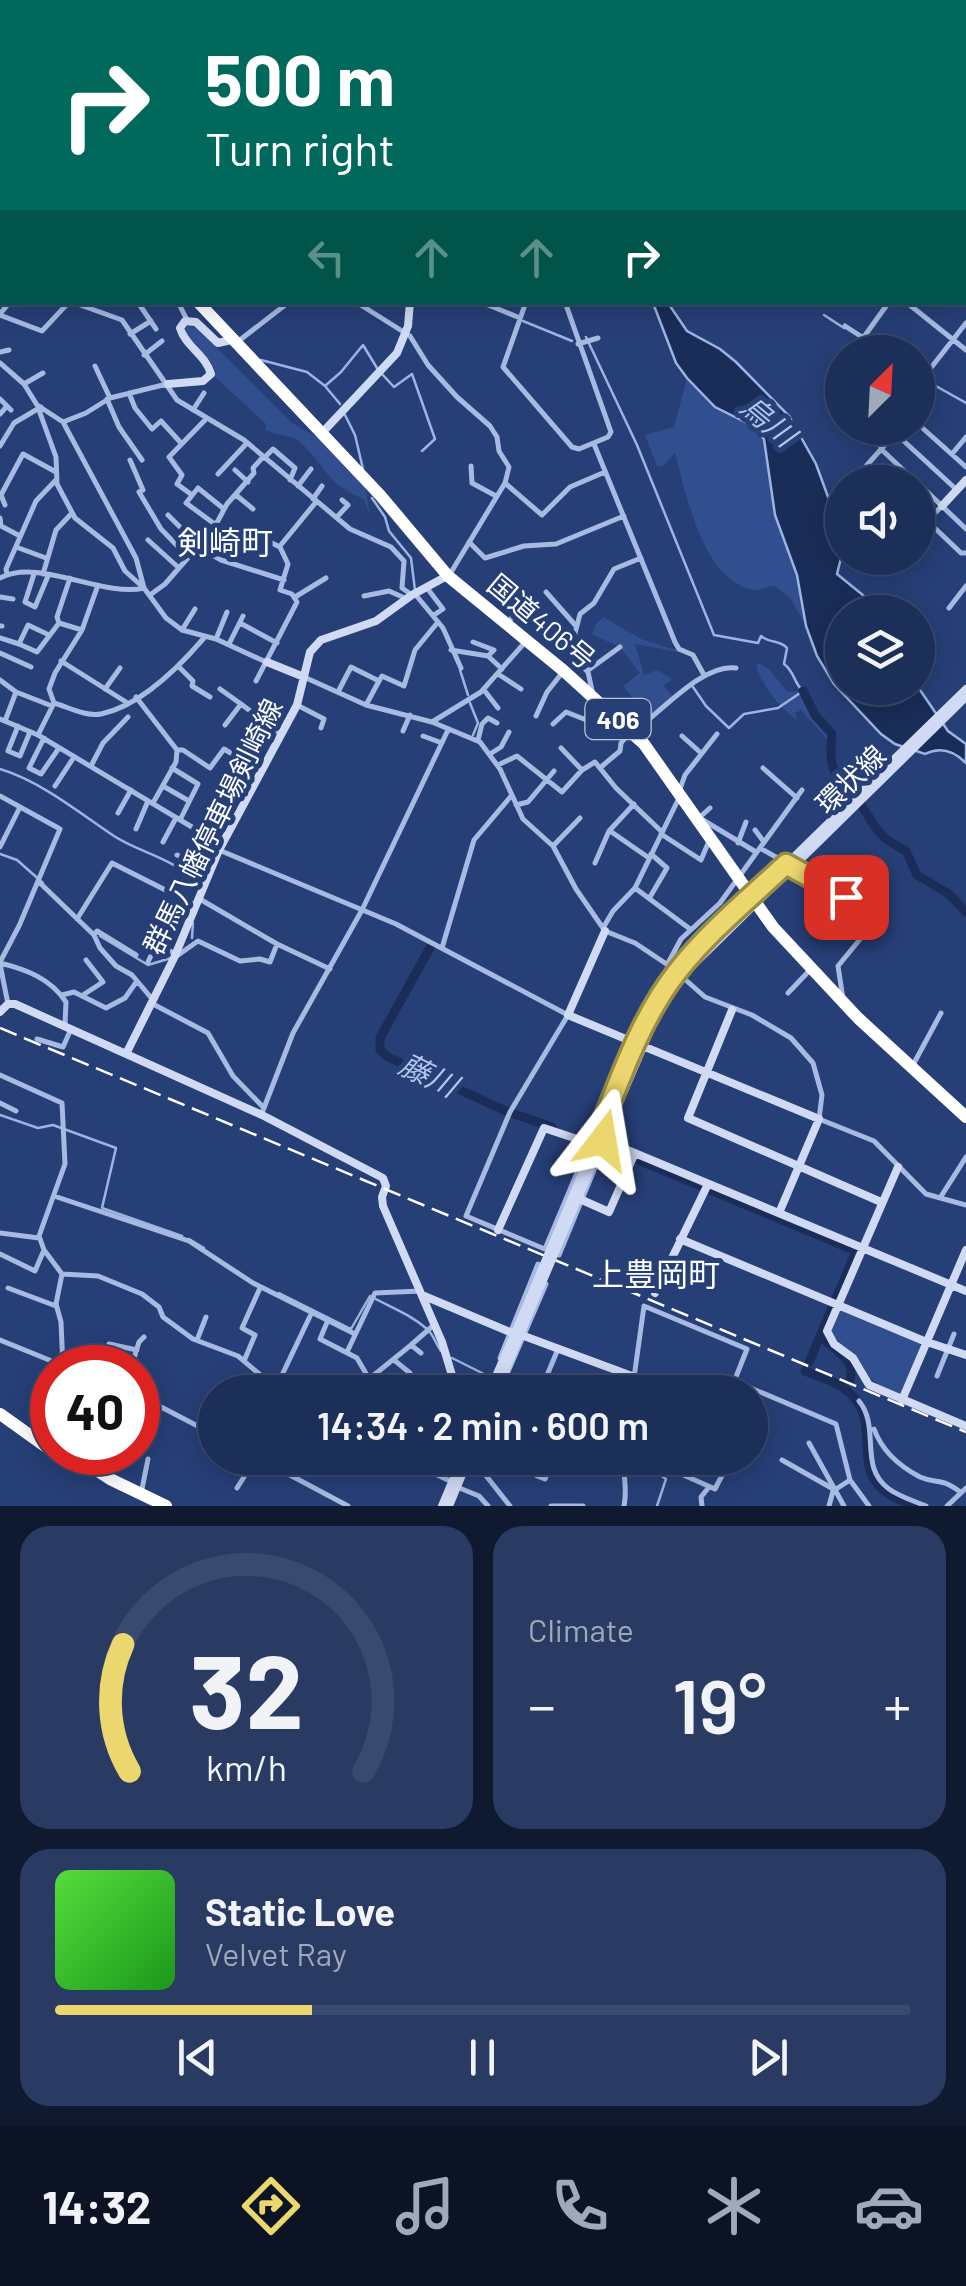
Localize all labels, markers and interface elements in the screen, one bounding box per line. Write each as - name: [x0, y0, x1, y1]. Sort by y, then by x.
- text: 500 m: [205, 36, 395, 120]
- icon: right: [40, 40, 170, 170]
- text: Turn right: [205, 121, 395, 175]
- icon: left: [299, 230, 354, 285]
- icon: ahead: [404, 230, 459, 285]
- icon: ahead: [509, 230, 564, 285]
- icon: right: [614, 230, 669, 285]
- north arrow: [825, 335, 935, 445]
- map controls: [825, 335, 935, 705]
- water label: 烏川: [734, 387, 806, 455]
- button: sound: [825, 465, 935, 575]
- district label: 剣崎町: [177, 522, 273, 560]
- street label: 国道406号: [481, 566, 603, 676]
- button: layers: [825, 595, 935, 705]
- street label: 群馬八幡停車場剣崎線: [135, 693, 289, 959]
- road number: 406: [586, 699, 650, 739]
- street label: 環状線: [808, 738, 892, 820]
- pin: [804, 855, 889, 940]
- icon: arrive: [819, 870, 874, 925]
- water label: 藤川: [394, 1045, 467, 1105]
- position arrow: [551, 1088, 655, 1192]
- district label: 上豊岡町: [592, 1254, 720, 1292]
- speed limit sign: 40: [30, 1345, 160, 1475]
- text: 14:34 · 2 min · 600 m: [317, 1402, 649, 1448]
- text: Climate: [528, 1610, 634, 1648]
- text: 32: [189, 1625, 304, 1750]
- text: 19°: [672, 1659, 767, 1749]
- text: −: [528, 1671, 556, 1737]
- text: +: [883, 1671, 911, 1737]
- text: km/h: [206, 1745, 287, 1788]
- text: Static Love: [205, 1888, 395, 1934]
- text: Velvet Ray: [205, 1934, 347, 1972]
- icon: previous: [170, 2030, 225, 2085]
- icon: pause: [455, 2030, 510, 2085]
- icon: next: [741, 2030, 796, 2085]
- icon: directions: [236, 2171, 306, 2241]
- icon: music: [390, 2171, 460, 2241]
- icon: phone: [545, 2171, 615, 2241]
- icon: climate: [699, 2171, 769, 2241]
- icon: car: [854, 2171, 924, 2241]
- text: 14:32: [42, 2179, 151, 2233]

